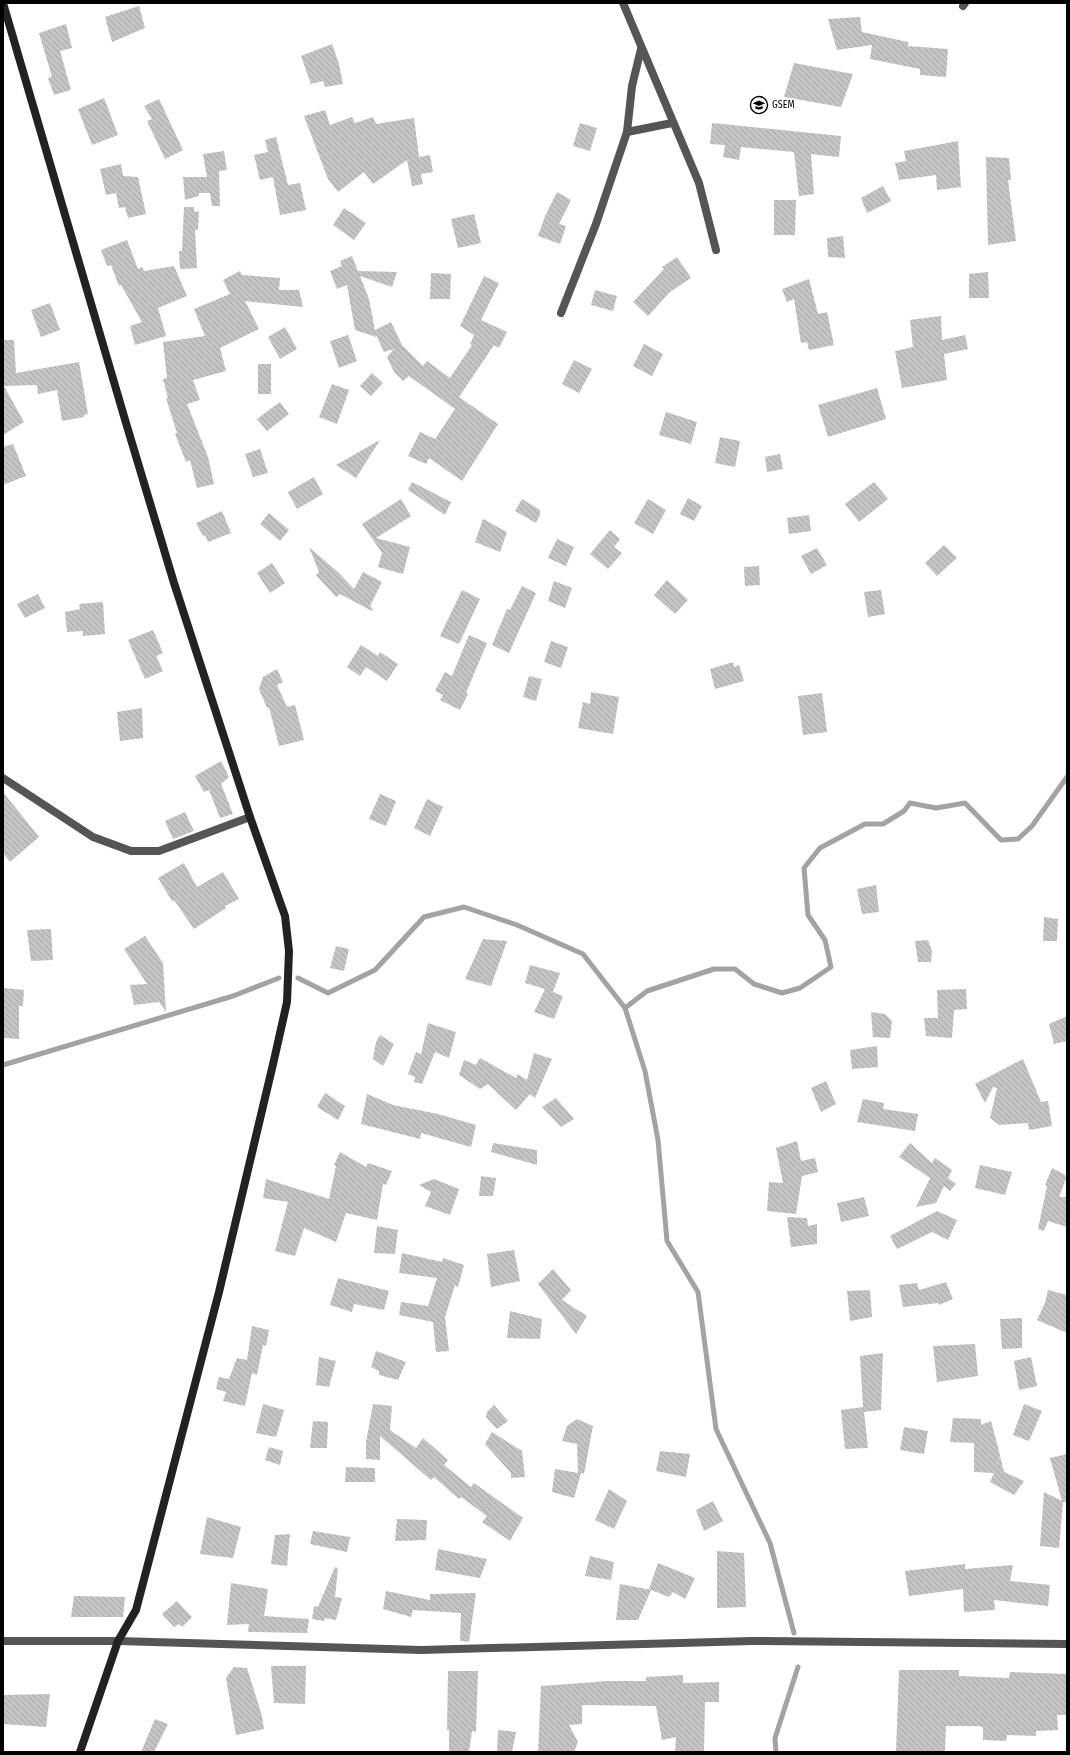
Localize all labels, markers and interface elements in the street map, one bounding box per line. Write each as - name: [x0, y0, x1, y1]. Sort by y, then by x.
- school or university icon: GSEM: [749, 95, 769, 115]
- place label: GSEM: [772, 99, 795, 111]

